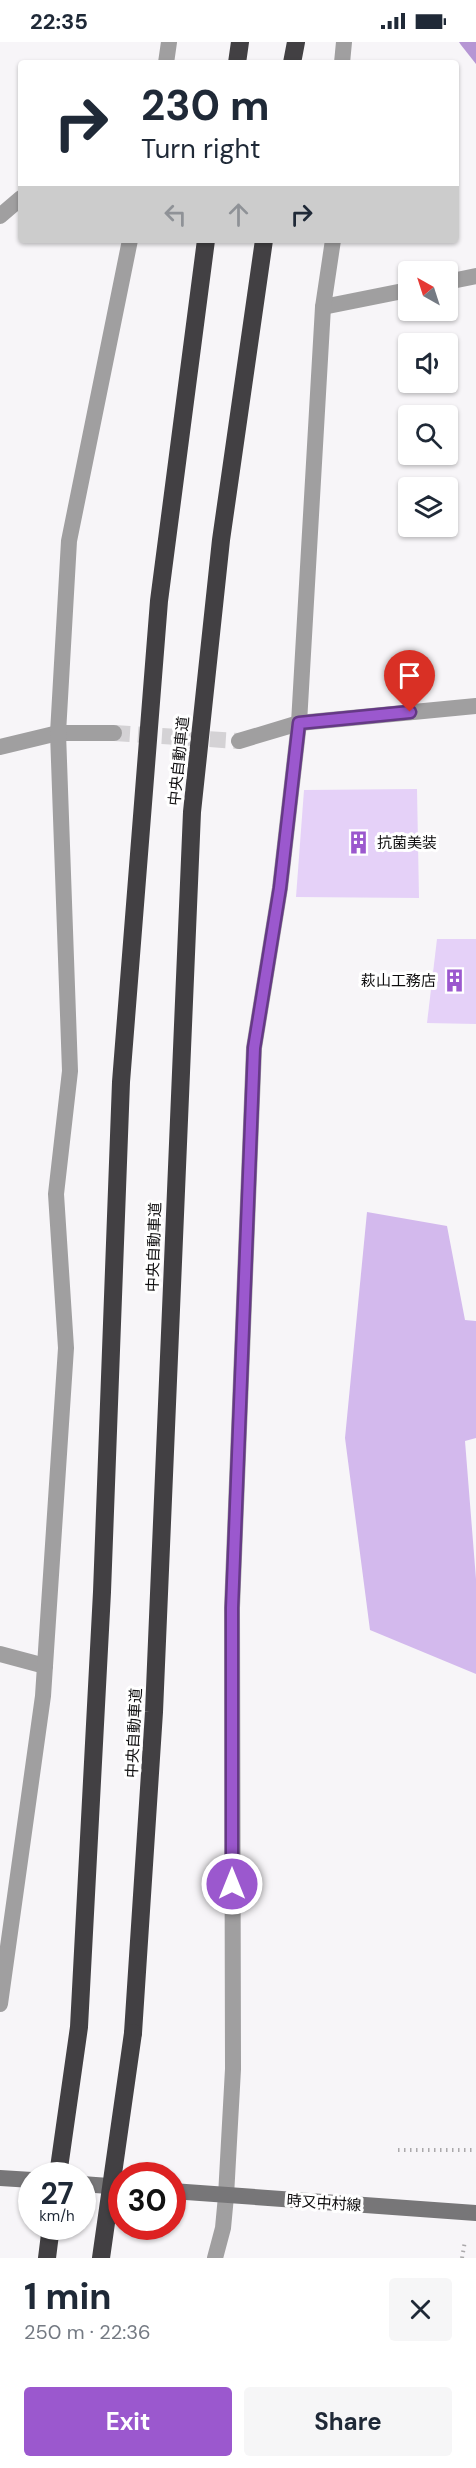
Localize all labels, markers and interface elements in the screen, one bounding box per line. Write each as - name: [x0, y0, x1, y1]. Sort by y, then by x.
- text: 22:35: [30, 7, 88, 36]
- text: 230 m: [141, 78, 270, 133]
- icon: right: [42, 84, 120, 162]
- text: Turn right: [141, 131, 261, 166]
- icon: left: [159, 198, 192, 231]
- icon: ahead: [222, 198, 255, 231]
- icon: right: [285, 198, 318, 231]
- north arrow: [398, 261, 458, 321]
- map controls: [398, 261, 458, 537]
- button: sound: [398, 333, 458, 393]
- button: search: [398, 405, 458, 465]
- button: layers: [398, 477, 458, 537]
- pin: [384, 650, 435, 712]
- icon: arrive: [393, 659, 426, 692]
- street label: 中央自動車道: [164, 715, 194, 807]
- building icon: 抗菌美装: [346, 830, 372, 856]
- place label: 抗菌美装: [377, 833, 437, 853]
- building icon: 萩山工務店: [441, 968, 467, 994]
- place label: 萩山工務店: [361, 971, 436, 991]
- street label: 中央自動車道: [142, 1202, 166, 1292]
- street label: 中央自動車道: [122, 1688, 146, 1778]
- position arrow: [200, 1852, 264, 1916]
- speed limit sign: 30: [108, 2162, 186, 2240]
- text: 27: [40, 2174, 74, 2213]
- street label: 時又中村線: [286, 2190, 362, 2216]
- text: km/h: [39, 2206, 75, 2226]
- text: 1 min: [24, 2273, 112, 2320]
- button: close: [389, 2278, 452, 2341]
- text: 250 m · 22:36: [24, 2319, 151, 2345]
- button: Exit: [24, 2387, 232, 2456]
- button: Share: [244, 2387, 452, 2456]

